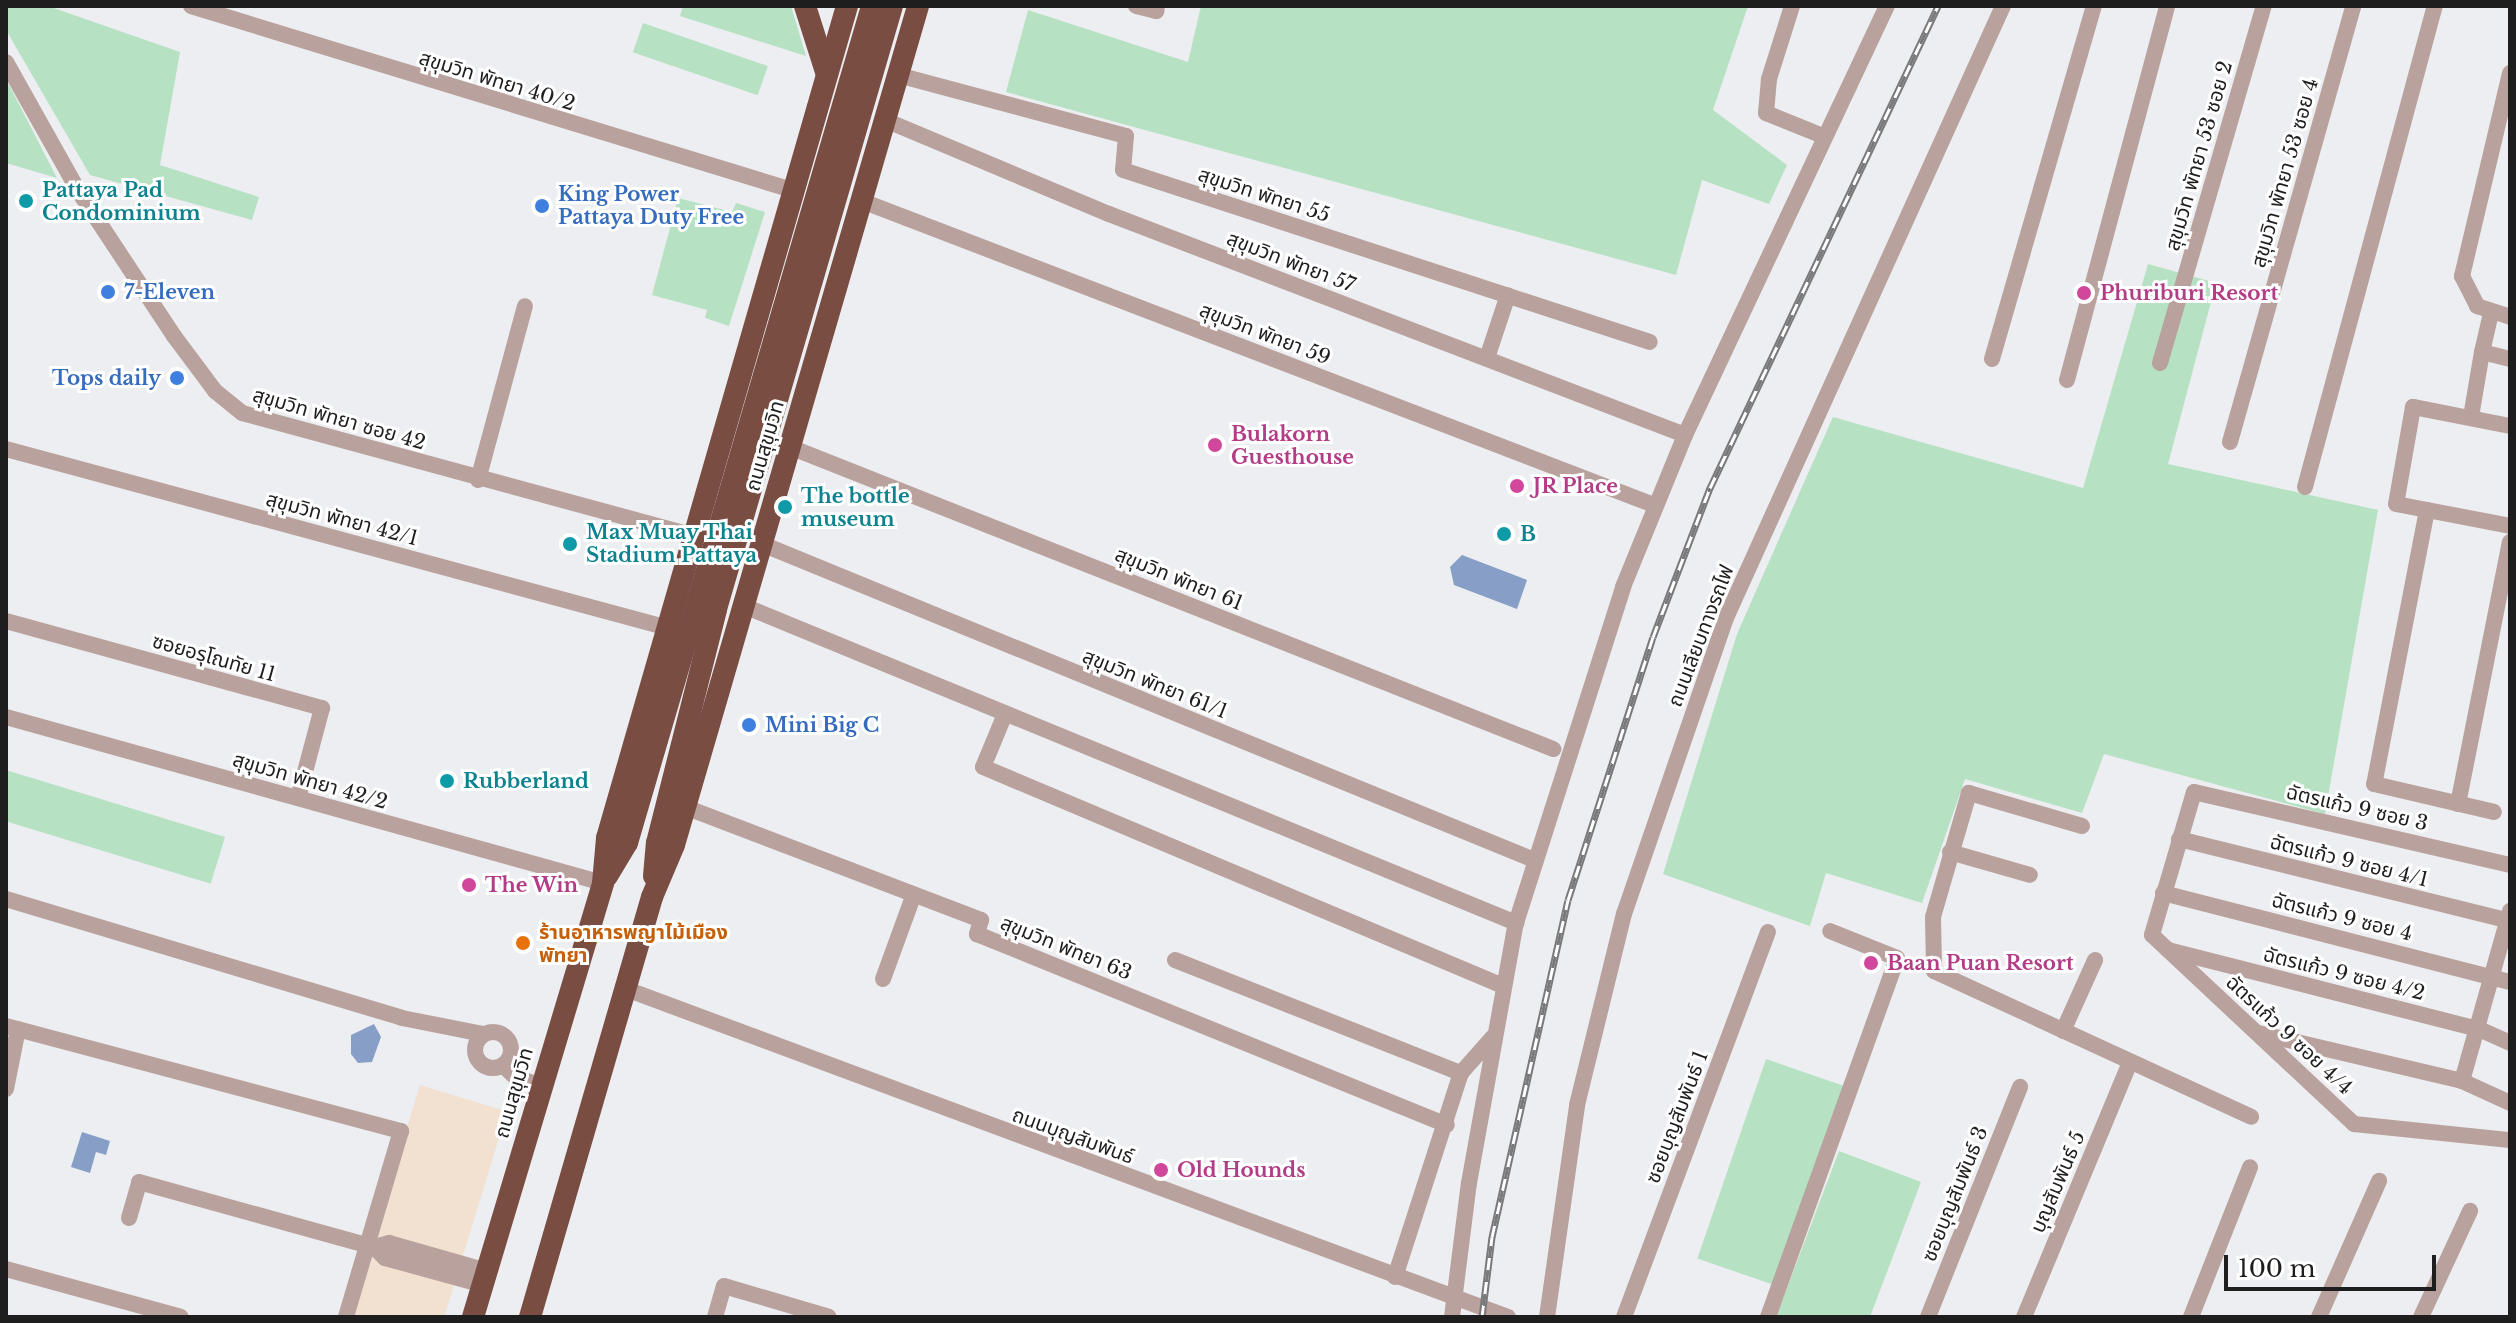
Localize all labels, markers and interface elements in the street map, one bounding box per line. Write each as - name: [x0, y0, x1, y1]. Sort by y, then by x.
- street label: สุขุมวิท พัทยา 40/2: [416, 46, 578, 116]
- street label: สุขุมวิท พัทยา 53 ซอย 2: [2160, 58, 2238, 254]
- street label: สุขุมวิท พัทยา 53 ซอย 4: [2247, 76, 2323, 270]
- street label: สุขุมวิท พัทยา 55: [1195, 162, 1333, 228]
- place label: Pattaya Pad Condominium: [42, 178, 201, 225]
- place label: King Power Pattaya Duty Free: [558, 182, 745, 229]
- marker: Pattaya Pad Condominium: [17, 192, 35, 210]
- marker: King Power Pattaya Duty Free: [533, 197, 551, 215]
- street label: สุขุมวิท พัทยา 57: [1223, 226, 1359, 298]
- place label: 7-Eleven: [124, 280, 215, 304]
- place label: Phuriburi Resort: [2100, 281, 2278, 305]
- marker: 7-Eleven: [99, 283, 117, 301]
- marker: Phuriburi Resort: [2075, 284, 2093, 302]
- street label: สุขุมวิท พัทยา 59: [1196, 298, 1334, 370]
- place label: Tops daily: [52, 366, 161, 390]
- marker: Tops daily: [168, 369, 186, 387]
- street label: สุขุมวิท พัทยา ซอย 42: [250, 383, 428, 455]
- street label: ถนนสุขุมวิท: [741, 398, 789, 494]
- place label: Bulakorn Guesthouse: [1231, 422, 1354, 469]
- marker: Bulakorn Guesthouse: [1206, 436, 1224, 454]
- place label: JR Place: [1533, 474, 1619, 498]
- marker: JR Place: [1508, 477, 1526, 495]
- place label: The bottle museum: [801, 484, 910, 531]
- street label: สุขุมวิท พัทยา 42/1: [263, 487, 421, 551]
- marker: The bottle museum: [776, 498, 794, 516]
- place label: Max Muay Thai Stadium Pattaya: [586, 520, 757, 567]
- place label: B: [1520, 522, 1536, 546]
- marker: B: [1495, 525, 1513, 543]
- marker: Max Muay Thai Stadium Pattaya: [561, 535, 579, 553]
- street label: สุขุมวิท พัทยา 61: [1111, 542, 1247, 616]
- street label: ถนนเลียบทางรถไฟ: [1663, 562, 1739, 710]
- street label: ซอยอรุโณทัย 11: [149, 629, 279, 687]
- street label: สุขุมวิท พัทยา 61/1: [1079, 644, 1231, 724]
- place label: Mini Big C: [765, 713, 879, 737]
- marker: Mini Big C: [740, 716, 758, 734]
- street label: สุขุมวิท พัทยา 42/2: [230, 747, 390, 815]
- place label: Rubberland: [463, 769, 589, 793]
- marker: Rubberland: [438, 772, 456, 790]
- street label: ฉัตรแก้ว 9 ซอย 3: [2284, 780, 2430, 836]
- street label: ฉัตรแก้ว 9 ซอย 4/1: [2267, 830, 2431, 892]
- place label: The Win: [485, 873, 579, 897]
- marker: The Win: [460, 876, 478, 894]
- street label: ฉัตรแก้ว 9 ซอย 4: [2269, 888, 2415, 946]
- street label: สุขุมวิท พัทยา 63: [997, 911, 1135, 985]
- place label: ร้านอาหารพญาไม้เมือง พัทยา: [539, 920, 728, 967]
- marker: ร้านอาหารพญาไม้เมือง พัทยา: [514, 934, 532, 952]
- street label: ฉัตรแก้ว 9 ซอย 4/2: [2261, 942, 2427, 1006]
- place label: Baan Puan Resort: [1887, 951, 2074, 975]
- marker: Baan Puan Resort: [1862, 954, 1880, 972]
- street label: ฉัตรแก้ว 9 ซอย 4/4: [2221, 970, 2357, 1100]
- street label: ถนนสุขุมวิท: [490, 1045, 538, 1141]
- street label: ซอยบุญสัมพันธ์ 1: [1641, 1047, 1713, 1187]
- street label: ถนนบุญสัมพันธ์: [1009, 1103, 1137, 1169]
- street label: ซอยบุญสัมพันธ์ 3: [1917, 1123, 1993, 1265]
- street label: บุญสัมพันธ์ 5: [2026, 1128, 2090, 1236]
- place label: Old Hounds: [1177, 1158, 1305, 1182]
- marker: Old Hounds: [1152, 1161, 1170, 1179]
- scale bar: [2228, 1239, 2440, 1289]
- text: 100 m: [2238, 1254, 2316, 1283]

